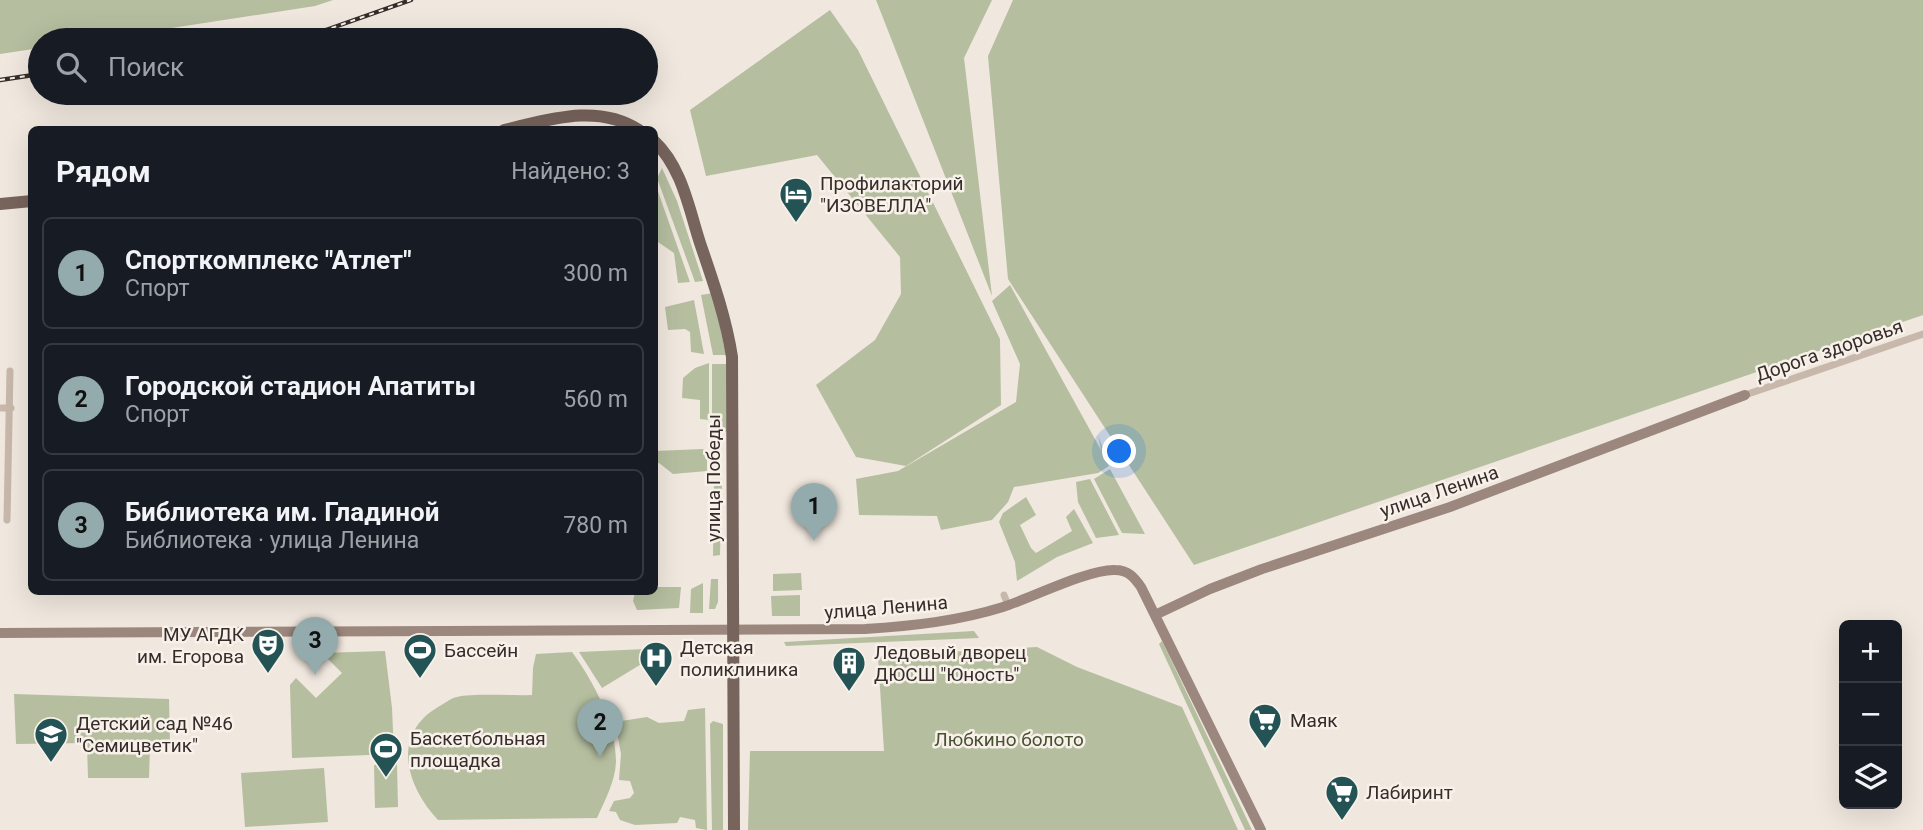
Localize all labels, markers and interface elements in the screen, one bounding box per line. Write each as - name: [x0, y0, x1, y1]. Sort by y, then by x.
- search box: [28, 28, 658, 105]
- icon: search: [52, 48, 90, 86]
- text: Поиск: [108, 52, 184, 82]
- text: Рядом: [56, 154, 151, 189]
- text: Найдено: 3: [511, 158, 630, 185]
- place label: Профилакторий "ИЗОВЕЛЛА": [820, 172, 964, 217]
- hotel icon: Профилакторий "ИЗОВЕЛЛА": [777, 175, 815, 224]
- text: Спорткомплекс "Атлет": [125, 245, 412, 275]
- text: 1: [74, 260, 88, 287]
- text: 300 m: [563, 260, 628, 287]
- text: Спорт: [125, 275, 189, 302]
- street label: Дорога здоровья: [1752, 314, 1906, 387]
- text: Городской стадион Апатиты: [125, 371, 476, 401]
- text: 2: [74, 386, 88, 413]
- text: 560 m: [563, 386, 628, 413]
- text: Спорт: [125, 401, 189, 428]
- street label: улица Победы: [702, 414, 725, 542]
- your location: [1102, 434, 1136, 468]
- street label: улица Ленина: [1377, 460, 1501, 522]
- pin: 1: [791, 483, 837, 541]
- text: Библиотека им. Гладиной: [125, 497, 439, 527]
- text: 3: [74, 512, 88, 539]
- text: 780 m: [563, 512, 628, 539]
- text: Библиотека · улица Ленина: [125, 527, 419, 554]
- street label: улица Ленина: [823, 591, 949, 624]
- pin: 3: [292, 617, 338, 675]
- map controls: [1839, 620, 1902, 809]
- button: +: [1839, 620, 1902, 683]
- place label: МУ АГДК им. Егорова: [137, 623, 245, 668]
- theatre icon: МУ АГДК им. Егорова: [249, 626, 287, 675]
- sports icon: Бассейн: [401, 631, 439, 680]
- place label: Детская поликлиника: [680, 636, 798, 681]
- place label: Бассейн: [444, 639, 518, 662]
- hospital icon: Детская поликлиника: [637, 639, 675, 688]
- place label: Ледовый дворец ДЮСШ "Юность": [874, 641, 1026, 686]
- building icon: Ледовый дворец ДЮСШ "Юность": [830, 644, 868, 693]
- button: −: [1839, 683, 1902, 746]
- pin: 2: [577, 699, 623, 757]
- supermarket icon: Маяк: [1246, 701, 1284, 750]
- place label: Маяк: [1290, 709, 1338, 732]
- place label: Детский сад №46 "Семицветик": [76, 712, 233, 757]
- school or university icon: Детский сад №46 "Семицветик": [32, 715, 70, 764]
- place label: Баскетбольная площадка: [410, 727, 546, 772]
- park label: Любкино болото: [934, 728, 1084, 751]
- sports icon: Баскетбольная площадка: [367, 730, 405, 779]
- button: layers: [1839, 746, 1902, 809]
- supermarket icon: Лабиринт: [1323, 773, 1361, 822]
- place label: Лабиринт: [1366, 781, 1453, 804]

